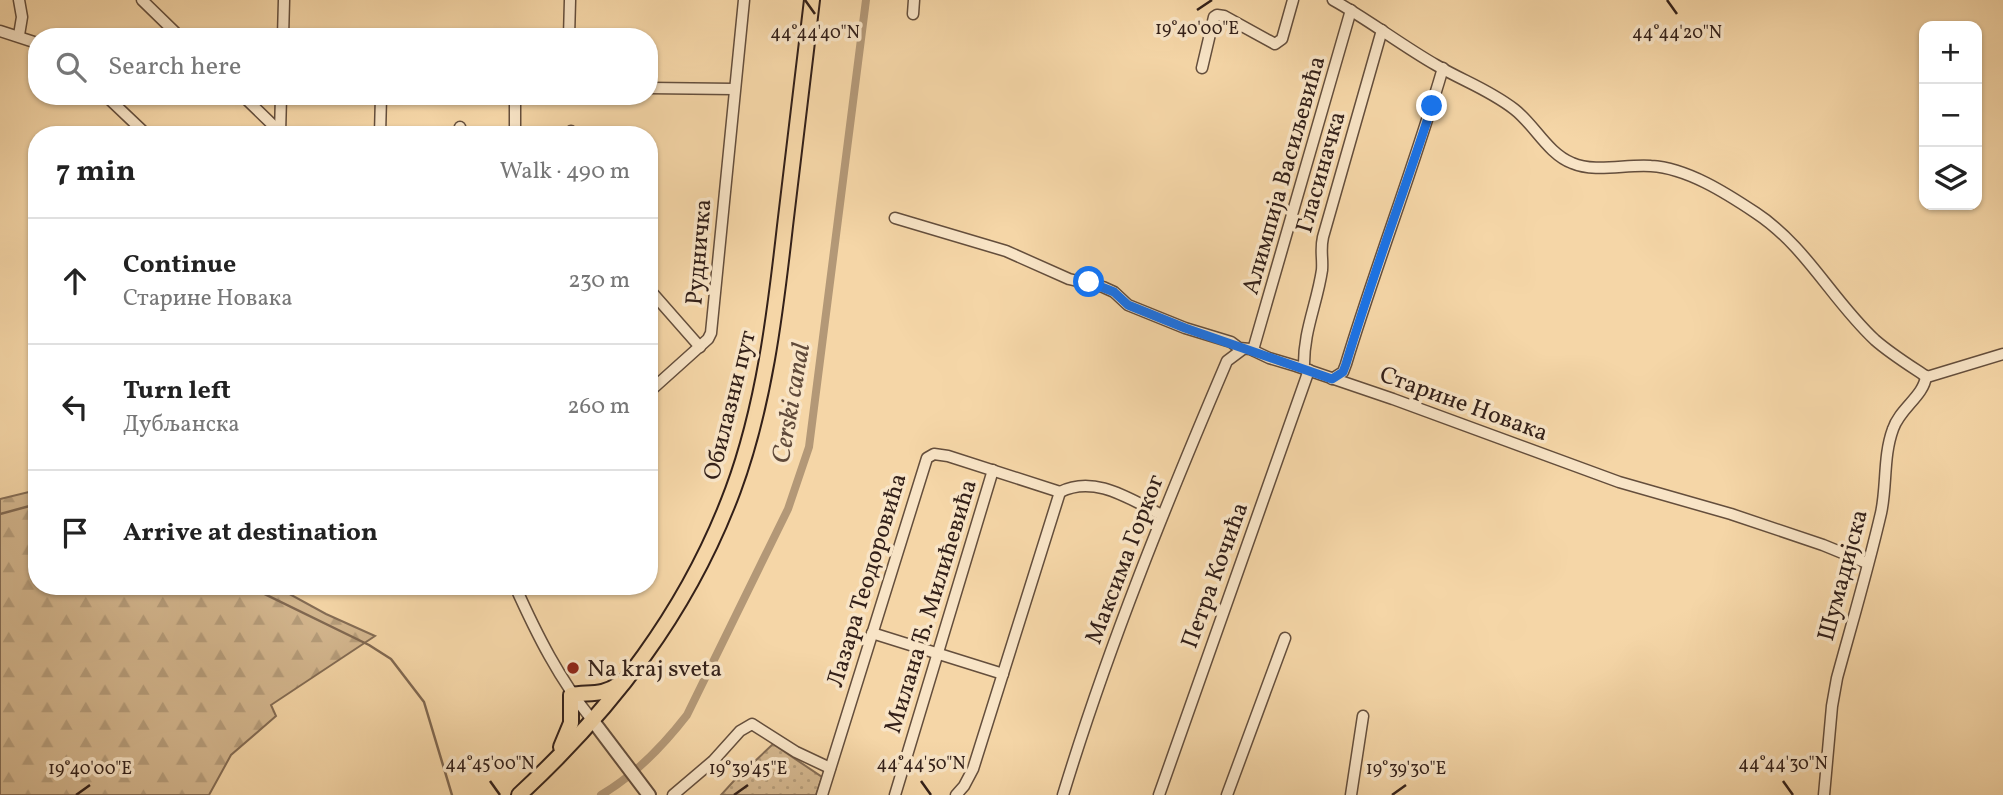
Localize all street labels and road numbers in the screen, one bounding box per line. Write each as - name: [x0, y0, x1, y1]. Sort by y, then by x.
- street label: Алимпија Васиљевића: [1235, 52, 1335, 299]
- street label: Гласиначка: [1288, 108, 1356, 237]
- street label: Рудничка: [678, 198, 722, 307]
- street label: Обилазни пут: [696, 327, 766, 484]
- street label: Старине Новака: [1374, 359, 1552, 451]
- street label: Лазара Теодоровића: [819, 469, 917, 692]
- street label: Максима Горког: [1078, 469, 1174, 649]
- street label: Милана Ђ. Милићевића: [877, 476, 987, 738]
- street label: Петра Кочића: [1174, 498, 1258, 654]
- street label: Шумадијска: [1810, 506, 1878, 645]

